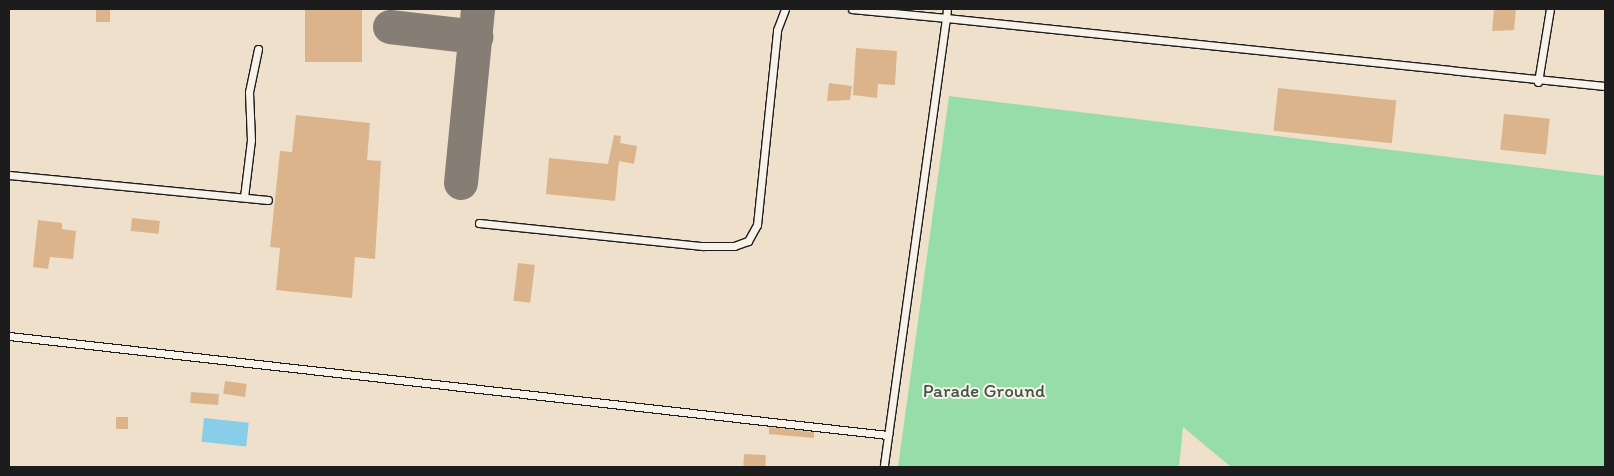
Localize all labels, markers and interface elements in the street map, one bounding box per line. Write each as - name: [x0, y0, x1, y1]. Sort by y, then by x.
- park label: Parade Ground: [923, 380, 1045, 402]

